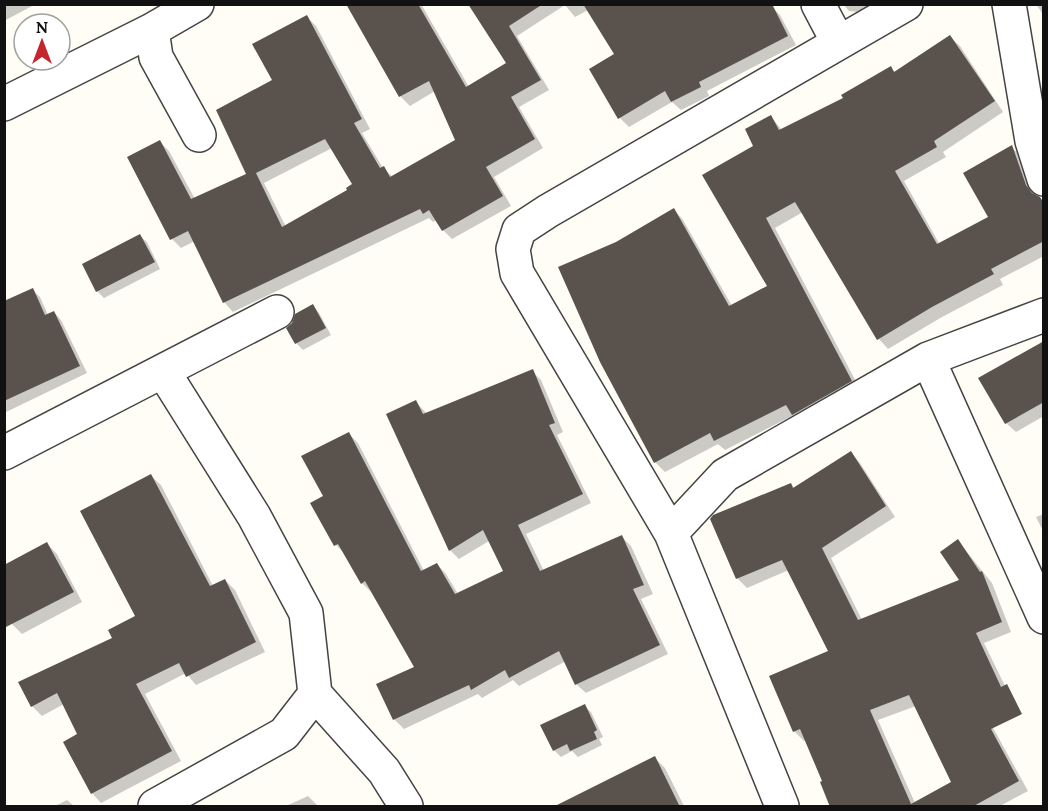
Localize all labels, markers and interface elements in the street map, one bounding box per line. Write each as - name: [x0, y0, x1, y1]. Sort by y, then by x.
- north arrow: [12, 12, 72, 72]
- text: N: [36, 17, 48, 37]

